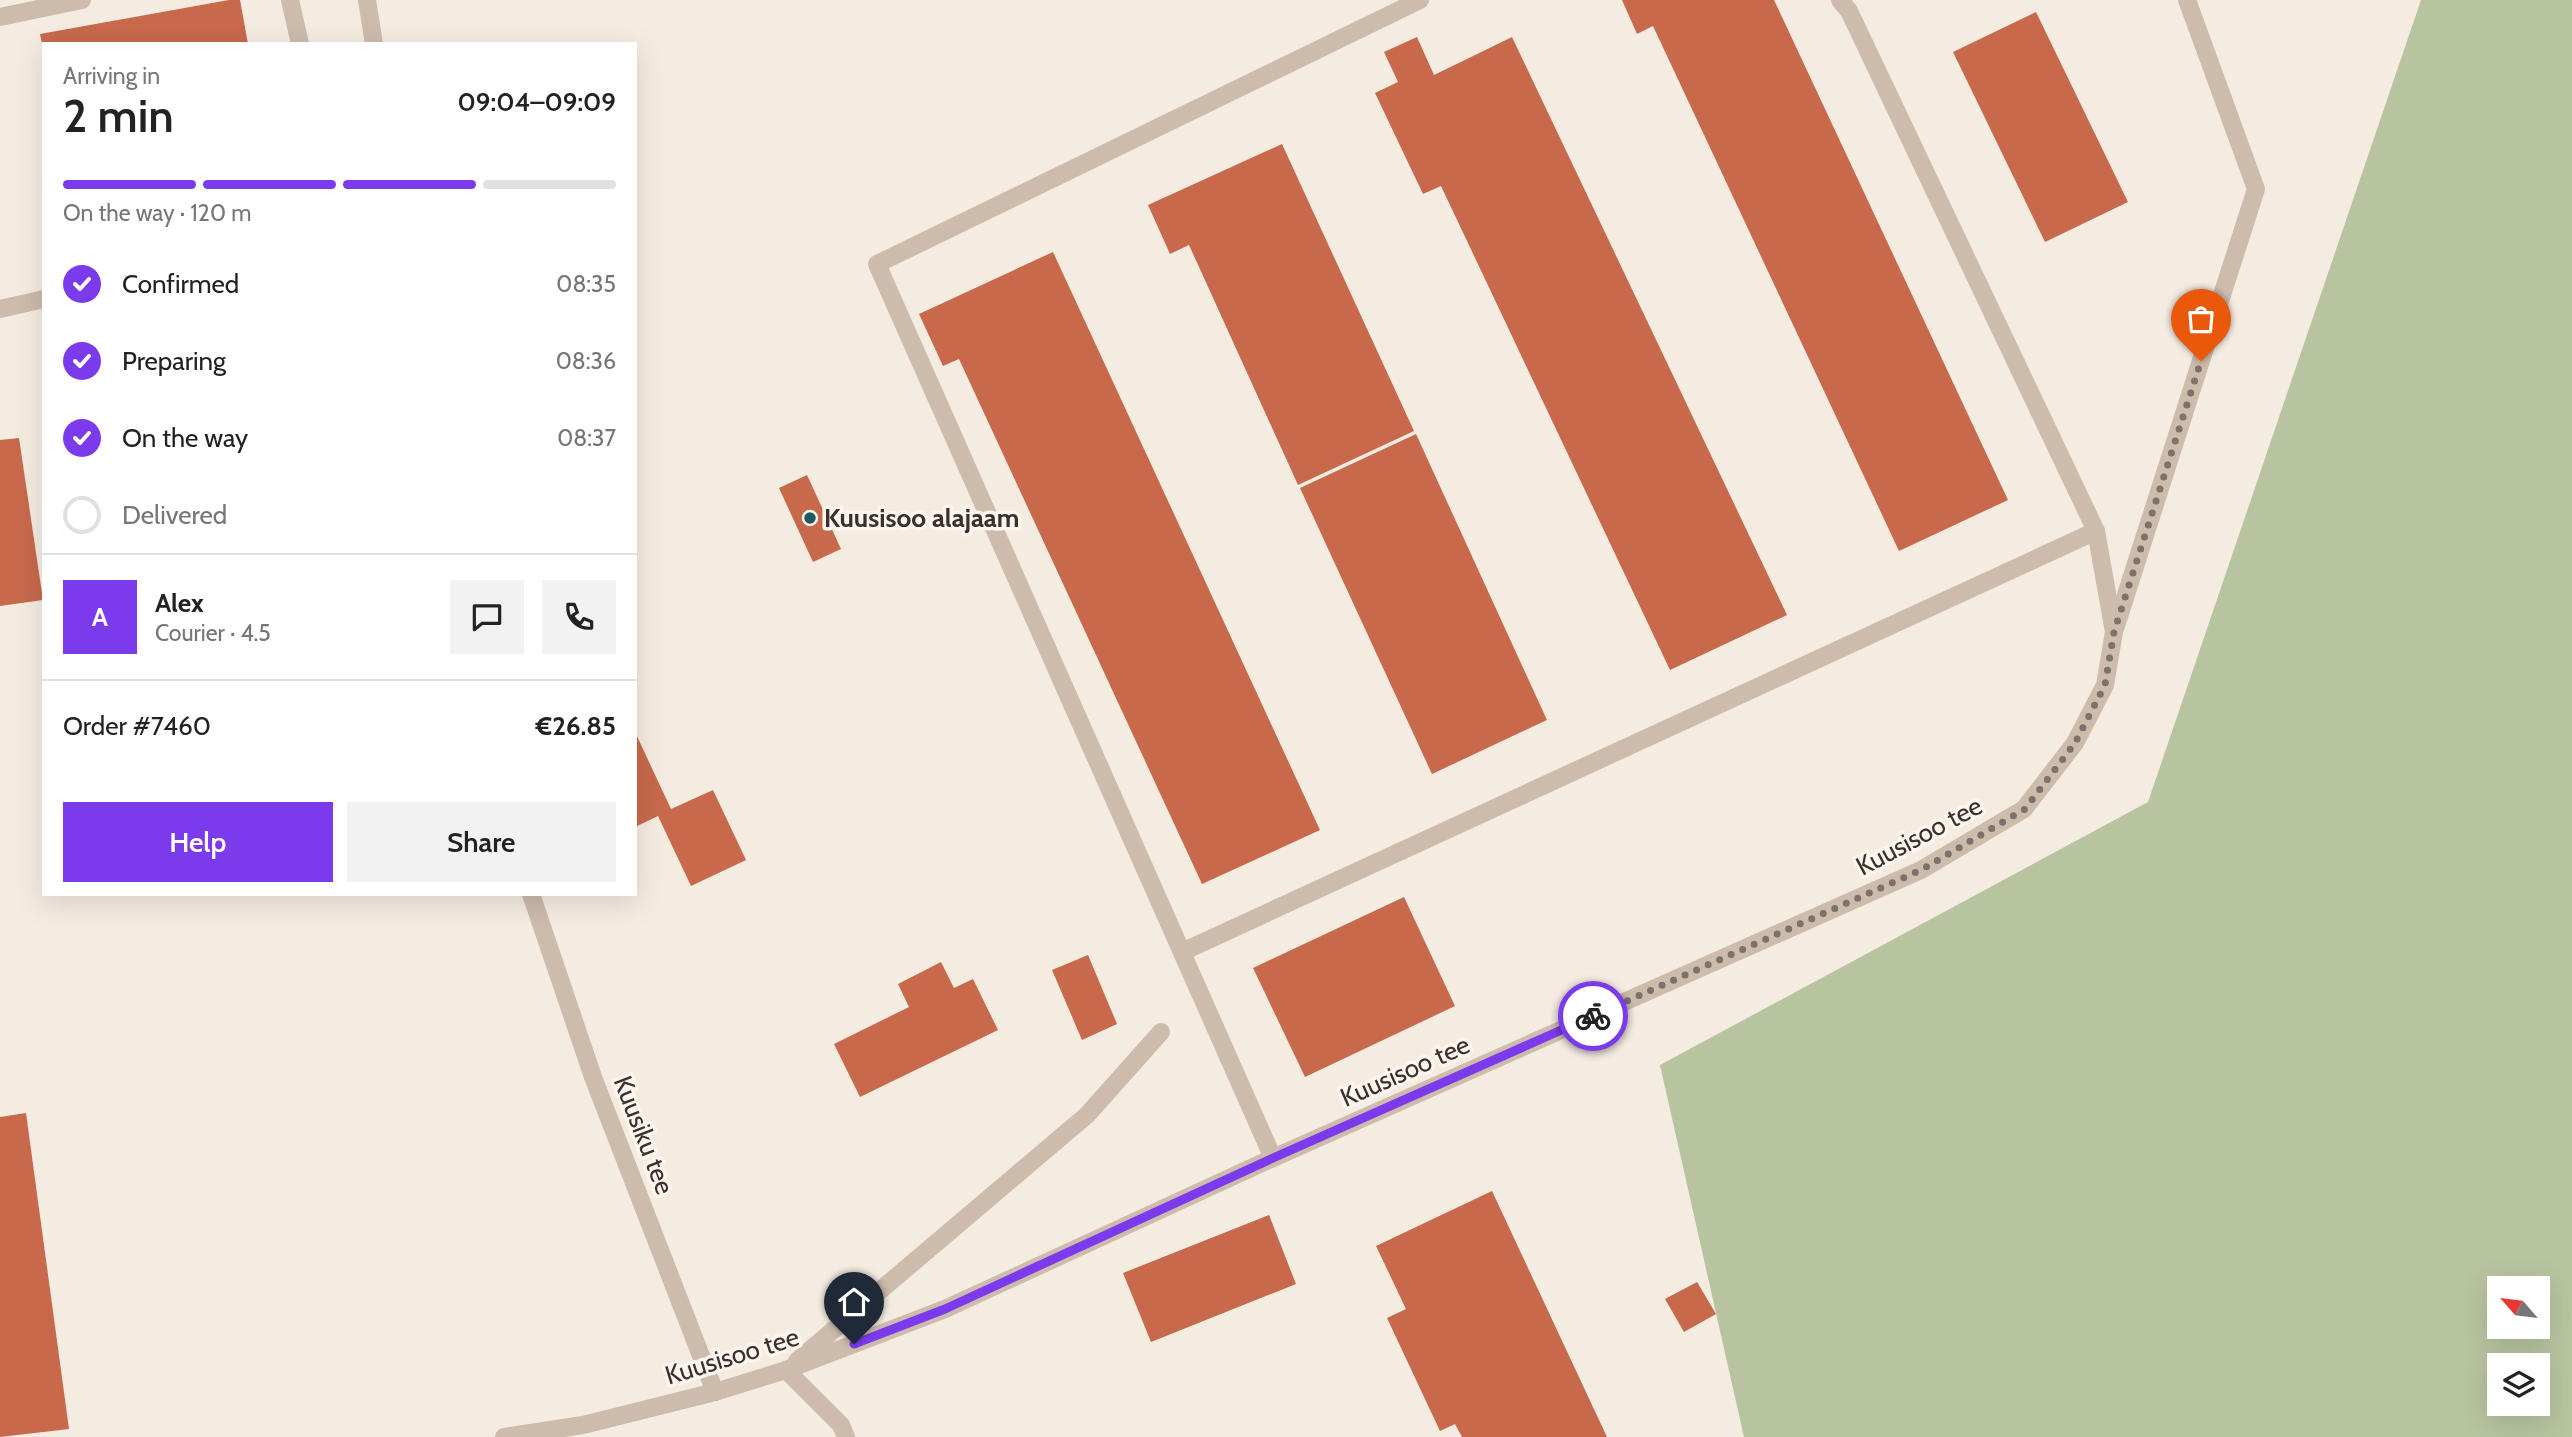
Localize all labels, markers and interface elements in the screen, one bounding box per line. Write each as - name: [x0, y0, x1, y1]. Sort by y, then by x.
- text: Arriving in: [63, 62, 160, 90]
- text: 09:04–09:09: [458, 86, 616, 118]
- text: 2 min: [63, 88, 174, 144]
- text: On the way · 120 m: [63, 199, 251, 227]
- icon: check: [63, 265, 101, 303]
- text: Confirmed: [122, 268, 239, 300]
- text: 08:35: [556, 270, 616, 298]
- pin: [2171, 289, 2231, 361]
- icon: bag: [2182, 300, 2220, 338]
- icon: check: [63, 342, 101, 380]
- text: Preparing: [122, 345, 226, 377]
- text: 08:36: [556, 347, 616, 375]
- icon: check: [63, 419, 101, 457]
- text: On the way: [122, 422, 248, 454]
- text: 08:37: [557, 424, 616, 452]
- text: Delivered: [122, 499, 227, 531]
- place label: Kuusisoo alajaam: [824, 502, 1019, 534]
- marker: Kuusisoo alajaam: [802, 510, 818, 526]
- button: chat: [450, 580, 524, 654]
- button: phone: [542, 580, 616, 654]
- text: Alex: [155, 587, 204, 619]
- text: A: [92, 601, 108, 633]
- text: Courier · 4.5: [155, 619, 271, 647]
- text: Order #7460: [63, 710, 211, 742]
- text: €26.85: [536, 710, 616, 742]
- street label: Kuusisoo tee: [1851, 789, 1987, 883]
- button: Help: [63, 802, 333, 882]
- button: Share: [347, 802, 616, 882]
- courier: [1558, 981, 1628, 1051]
- icon: bike: [1574, 997, 1612, 1035]
- street label: Kuusisoo tee: [1335, 1028, 1475, 1114]
- street label: Kuusiku tee: [607, 1071, 681, 1199]
- pin: [824, 1272, 884, 1344]
- north arrow: [2487, 1276, 2550, 1339]
- map controls: [2487, 1276, 2550, 1416]
- icon: home: [835, 1283, 873, 1321]
- street label: Kuusisoo tee: [661, 1321, 803, 1391]
- button: layers: [2487, 1353, 2550, 1416]

